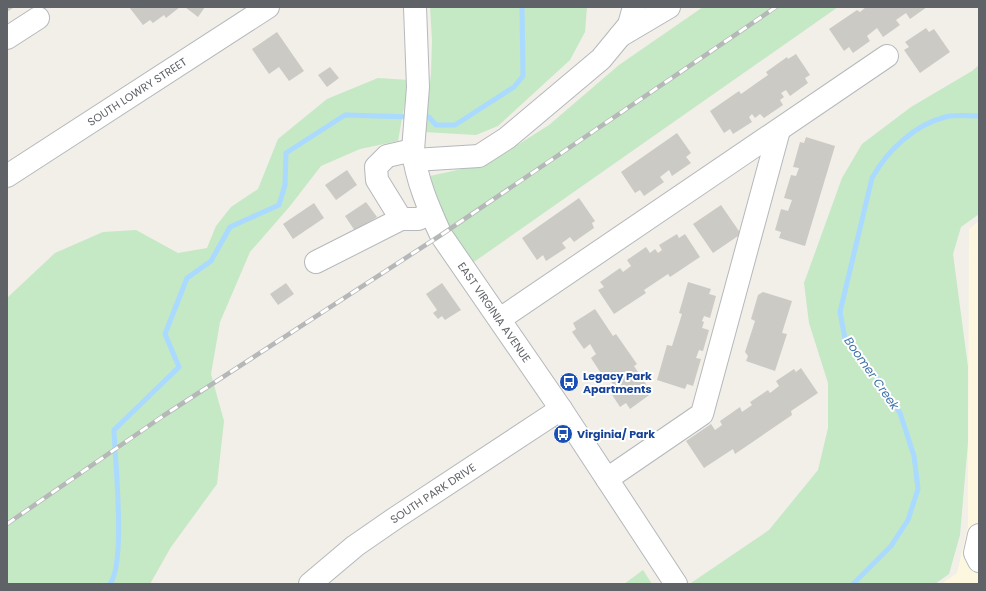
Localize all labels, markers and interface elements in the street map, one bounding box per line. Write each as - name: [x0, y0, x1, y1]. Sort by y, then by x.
- street label: SOUTH LOWRY STREET: [84, 54, 190, 130]
- street label: EAST VIRGINIA AVENUE: [454, 259, 535, 366]
- water label: Boomer Creek: [841, 333, 904, 414]
- place label: Legacy Park Apartments: [583, 368, 652, 397]
- bus stop icon: Legacy Park Apartments: [558, 371, 580, 393]
- bus stop icon: Virginia/ Park: [552, 423, 574, 445]
- place label: Virginia/ Park: [577, 426, 655, 442]
- street label: SOUTH PARK DRIVE: [387, 459, 479, 527]

